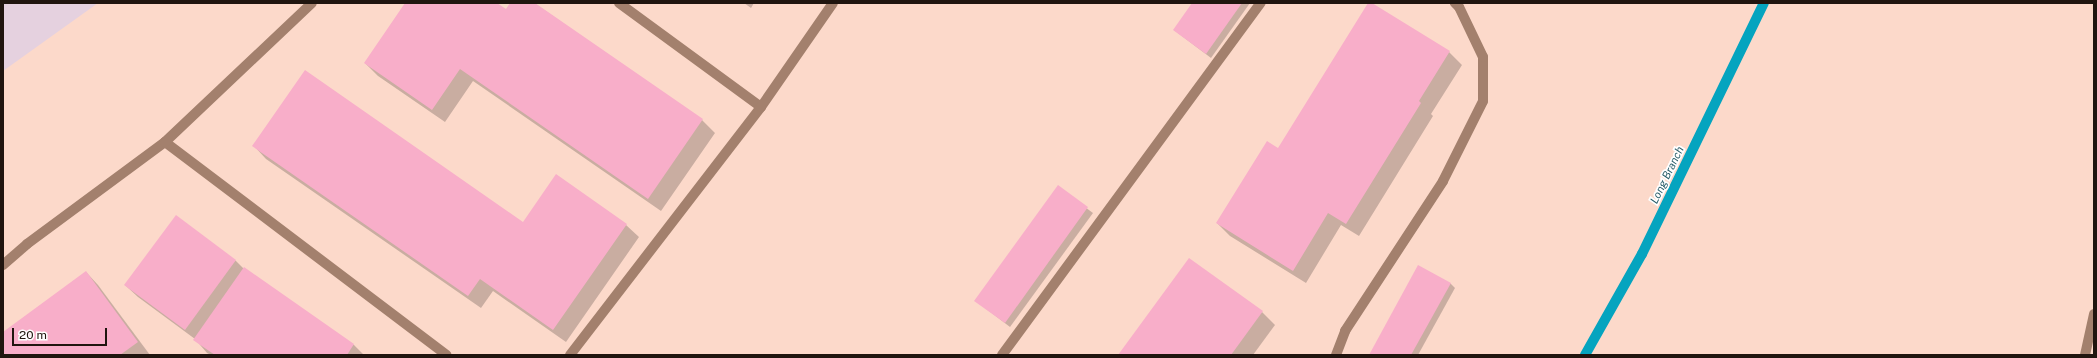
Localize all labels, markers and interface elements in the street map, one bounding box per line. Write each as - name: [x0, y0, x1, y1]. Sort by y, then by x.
- water label: Long Branch: [1647, 144, 1687, 206]
- scale bar: [14, 320, 109, 346]
- text: 20 m: [19, 328, 47, 342]

